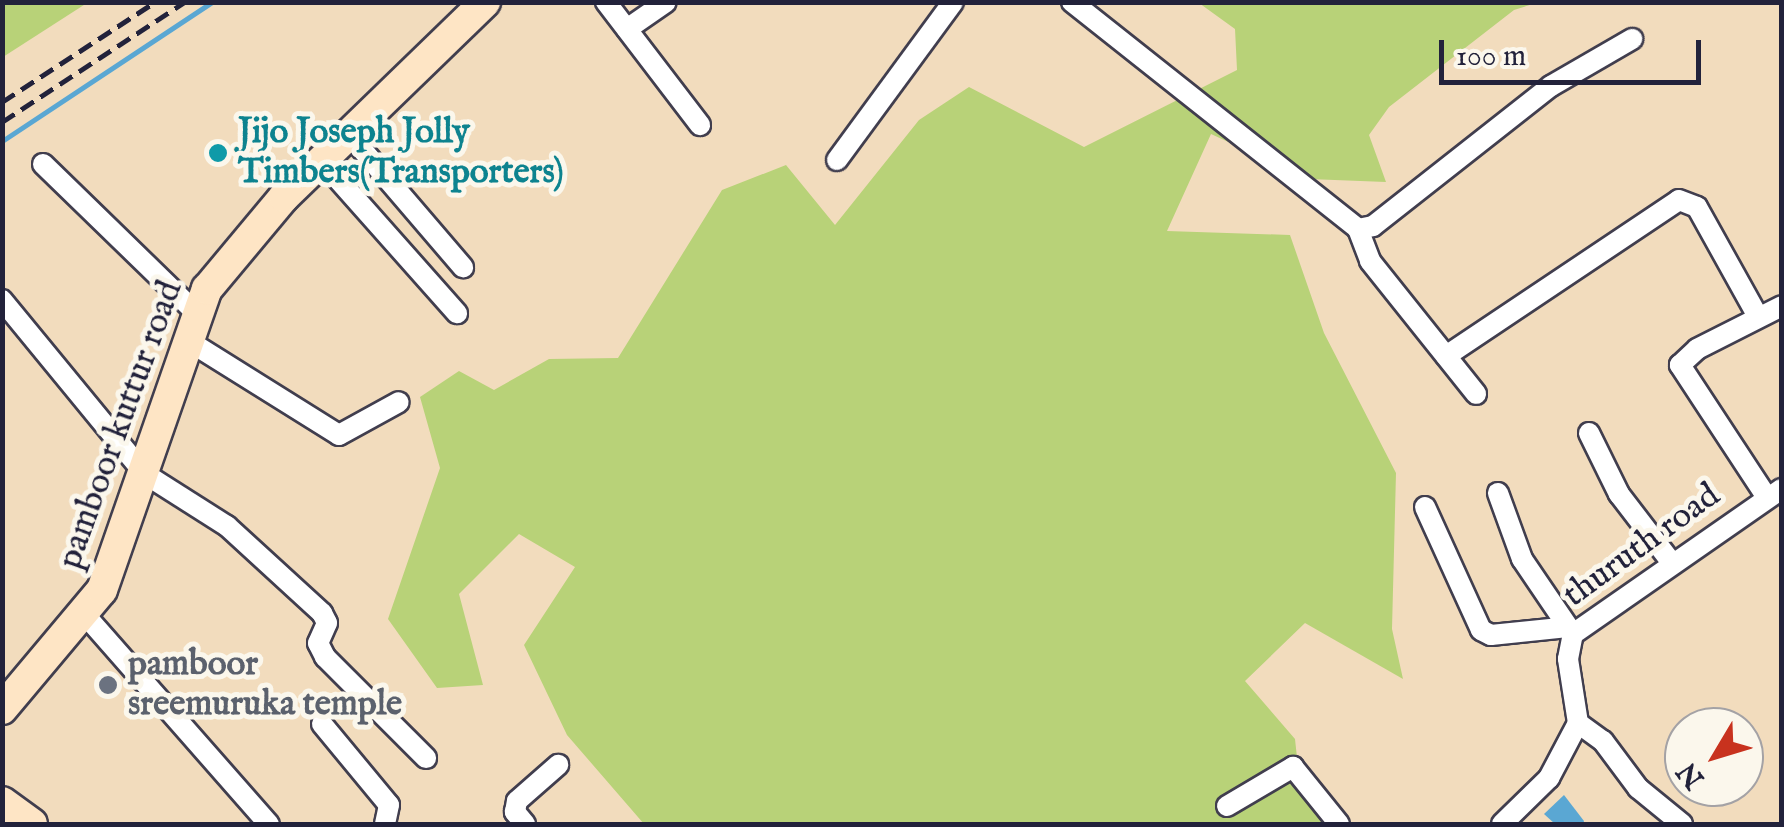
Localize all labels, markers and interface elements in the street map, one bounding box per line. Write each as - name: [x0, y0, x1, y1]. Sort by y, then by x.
- scale bar: [1444, 20, 1706, 82]
- text: 100 m: [1456, 38, 1526, 76]
- place label: Jijo Joseph Jolly Timbers(Transporters): [238, 112, 564, 194]
- marker: Jijo Joseph Jolly Timbers(Transporters): [207, 142, 229, 164]
- street label: pamboor kuttur road: [49, 276, 193, 574]
- street label: thuruth road: [1555, 475, 1729, 617]
- place label: pamboor sreemuruka temple: [128, 644, 402, 726]
- marker: pamboor sreemuruka temple: [97, 674, 119, 696]
- north arrow: [1664, 707, 1764, 807]
- text: N: [1670, 754, 1713, 795]

